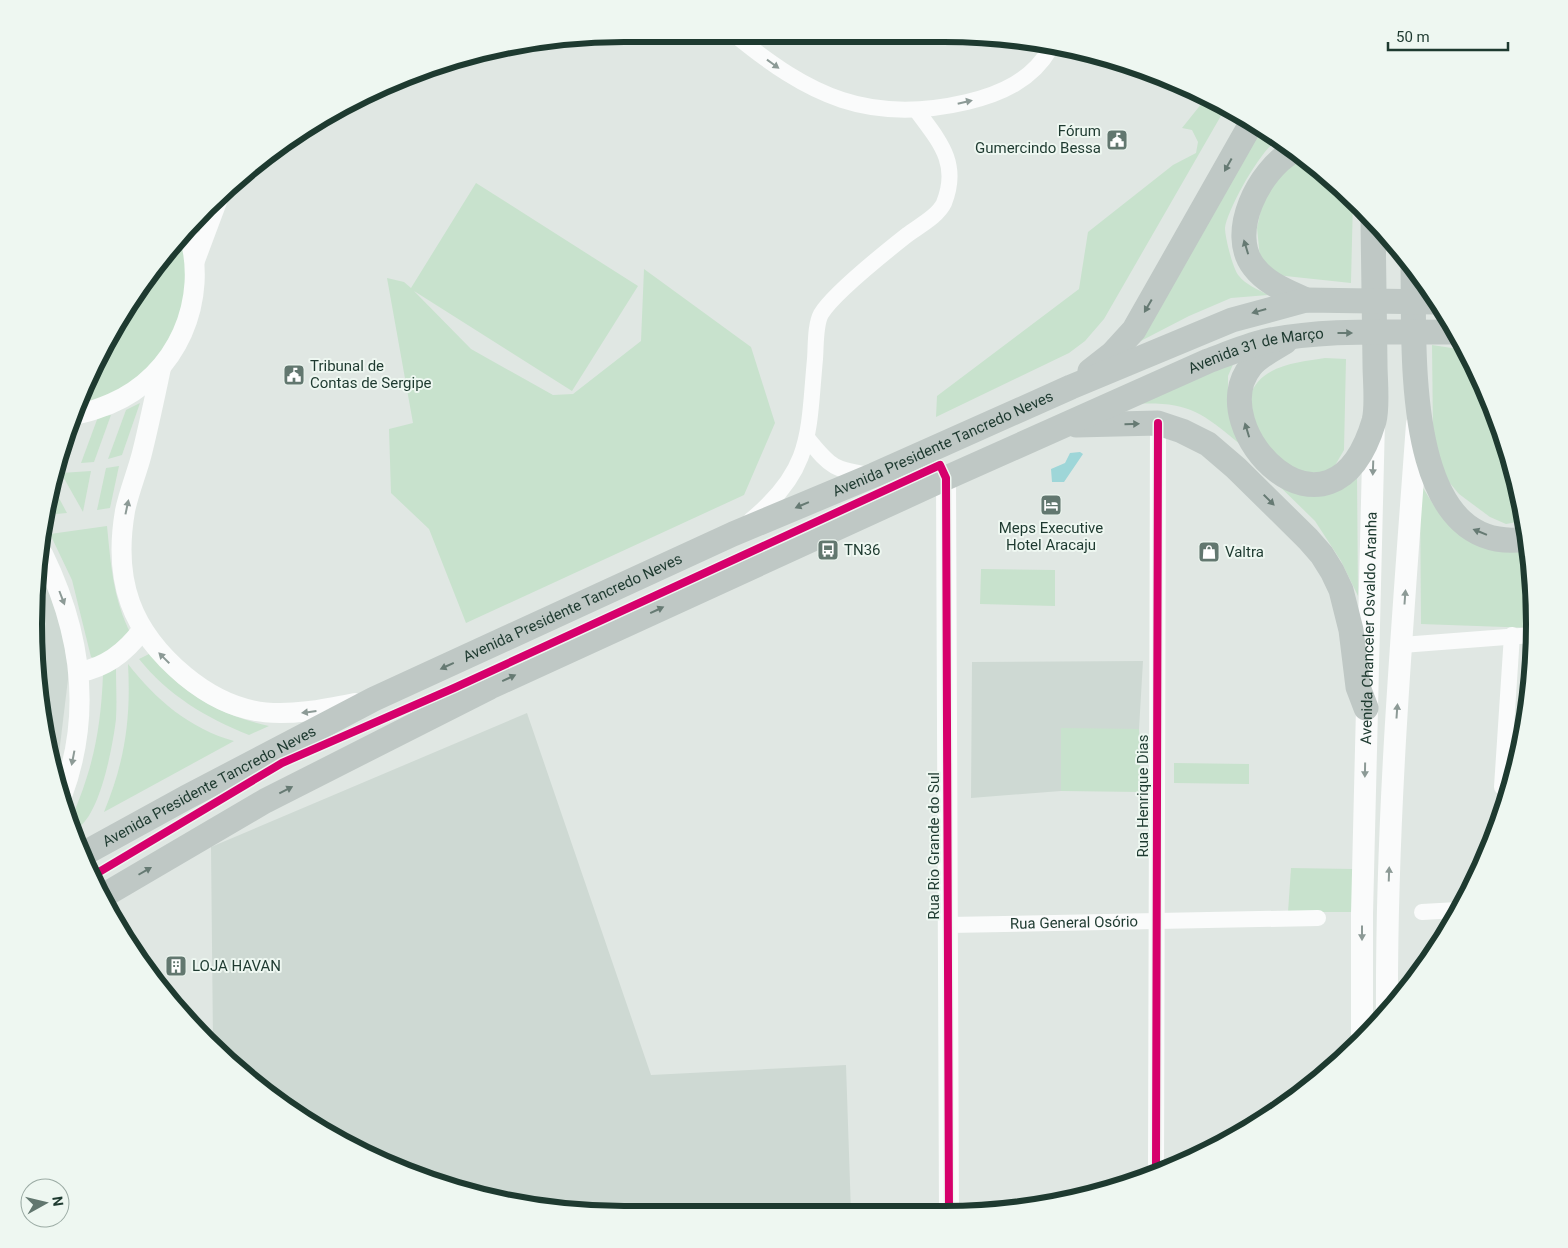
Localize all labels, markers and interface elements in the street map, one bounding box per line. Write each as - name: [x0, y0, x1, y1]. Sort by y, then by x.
- scale bar: [1388, 20, 1508, 52]
- text: 50 m: [1396, 28, 1430, 46]
- one-way arrow: [766, 59, 780, 69]
- one-way arrow: [958, 98, 973, 106]
- place label: Fórum Gumercindo Bessa: [975, 122, 1101, 157]
- public building icon: Fórum Gumercindo Bessa: [1105, 128, 1129, 152]
- one-way arrow: [1224, 158, 1233, 171]
- one-way arrow: [1242, 239, 1250, 254]
- one-way arrow: [1143, 299, 1152, 312]
- one-way arrow: [1251, 308, 1266, 316]
- street label: Avenida 31 de Março: [1185, 324, 1324, 378]
- one-way arrow: [1337, 329, 1353, 337]
- place label: Tribunal de Contas de Sergipe: [310, 357, 432, 392]
- public building icon: Tribunal de Contas de Sergipe: [282, 363, 306, 387]
- street label: Avenida Presidente Tancredo Neves: [830, 387, 1056, 500]
- one-way arrow: [1124, 420, 1140, 428]
- one-way arrow: [1242, 423, 1250, 438]
- one-way arrow: [1369, 460, 1377, 476]
- hotel icon: Meps Executive Hotel Aracaju: [1039, 493, 1063, 517]
- one-way arrow: [1262, 494, 1274, 506]
- one-way arrow: [123, 499, 131, 514]
- one-way arrow: [795, 501, 809, 509]
- street label: Avenida Chanceler Osvaldo Aranha: [1357, 511, 1381, 745]
- place label: Meps Executive Hotel Aracaju: [999, 519, 1103, 554]
- one-way arrow: [1472, 528, 1487, 536]
- bus stop icon: TN36: [816, 538, 840, 562]
- shop icon: Valtra: [1197, 540, 1221, 564]
- place label: TN36: [844, 541, 881, 559]
- place label: Valtra: [1225, 543, 1264, 561]
- street label: Avenida Presidente Tancredo Neves: [460, 550, 685, 666]
- one-way arrow: [1401, 588, 1409, 604]
- one-way arrow: [59, 591, 66, 606]
- one-way arrow: [650, 606, 664, 614]
- one-way arrow: [158, 652, 170, 664]
- one-way arrow: [440, 662, 454, 670]
- one-way arrow: [502, 674, 516, 682]
- one-way arrow: [1394, 703, 1402, 719]
- one-way arrow: [301, 708, 317, 716]
- street label: Avenida Presidente Tancredo Neves: [99, 722, 319, 851]
- street label: Rua Henrique Dias: [1134, 735, 1152, 857]
- one-way arrow: [69, 750, 77, 766]
- one-way arrow: [1361, 763, 1369, 779]
- street label: Rua Rio Grande do Sul: [925, 772, 943, 920]
- one-way arrow: [279, 786, 293, 794]
- one-way arrow: [1385, 865, 1393, 881]
- one-way arrow: [139, 867, 152, 876]
- street label: Rua General Osório: [1010, 912, 1138, 933]
- one-way arrow: [1358, 925, 1366, 941]
- building icon: LOJA HAVAN: [164, 954, 188, 978]
- place label: LOJA HAVAN: [192, 957, 281, 975]
- north arrow: [20, 1178, 70, 1228]
- text: N: [49, 1195, 66, 1207]

